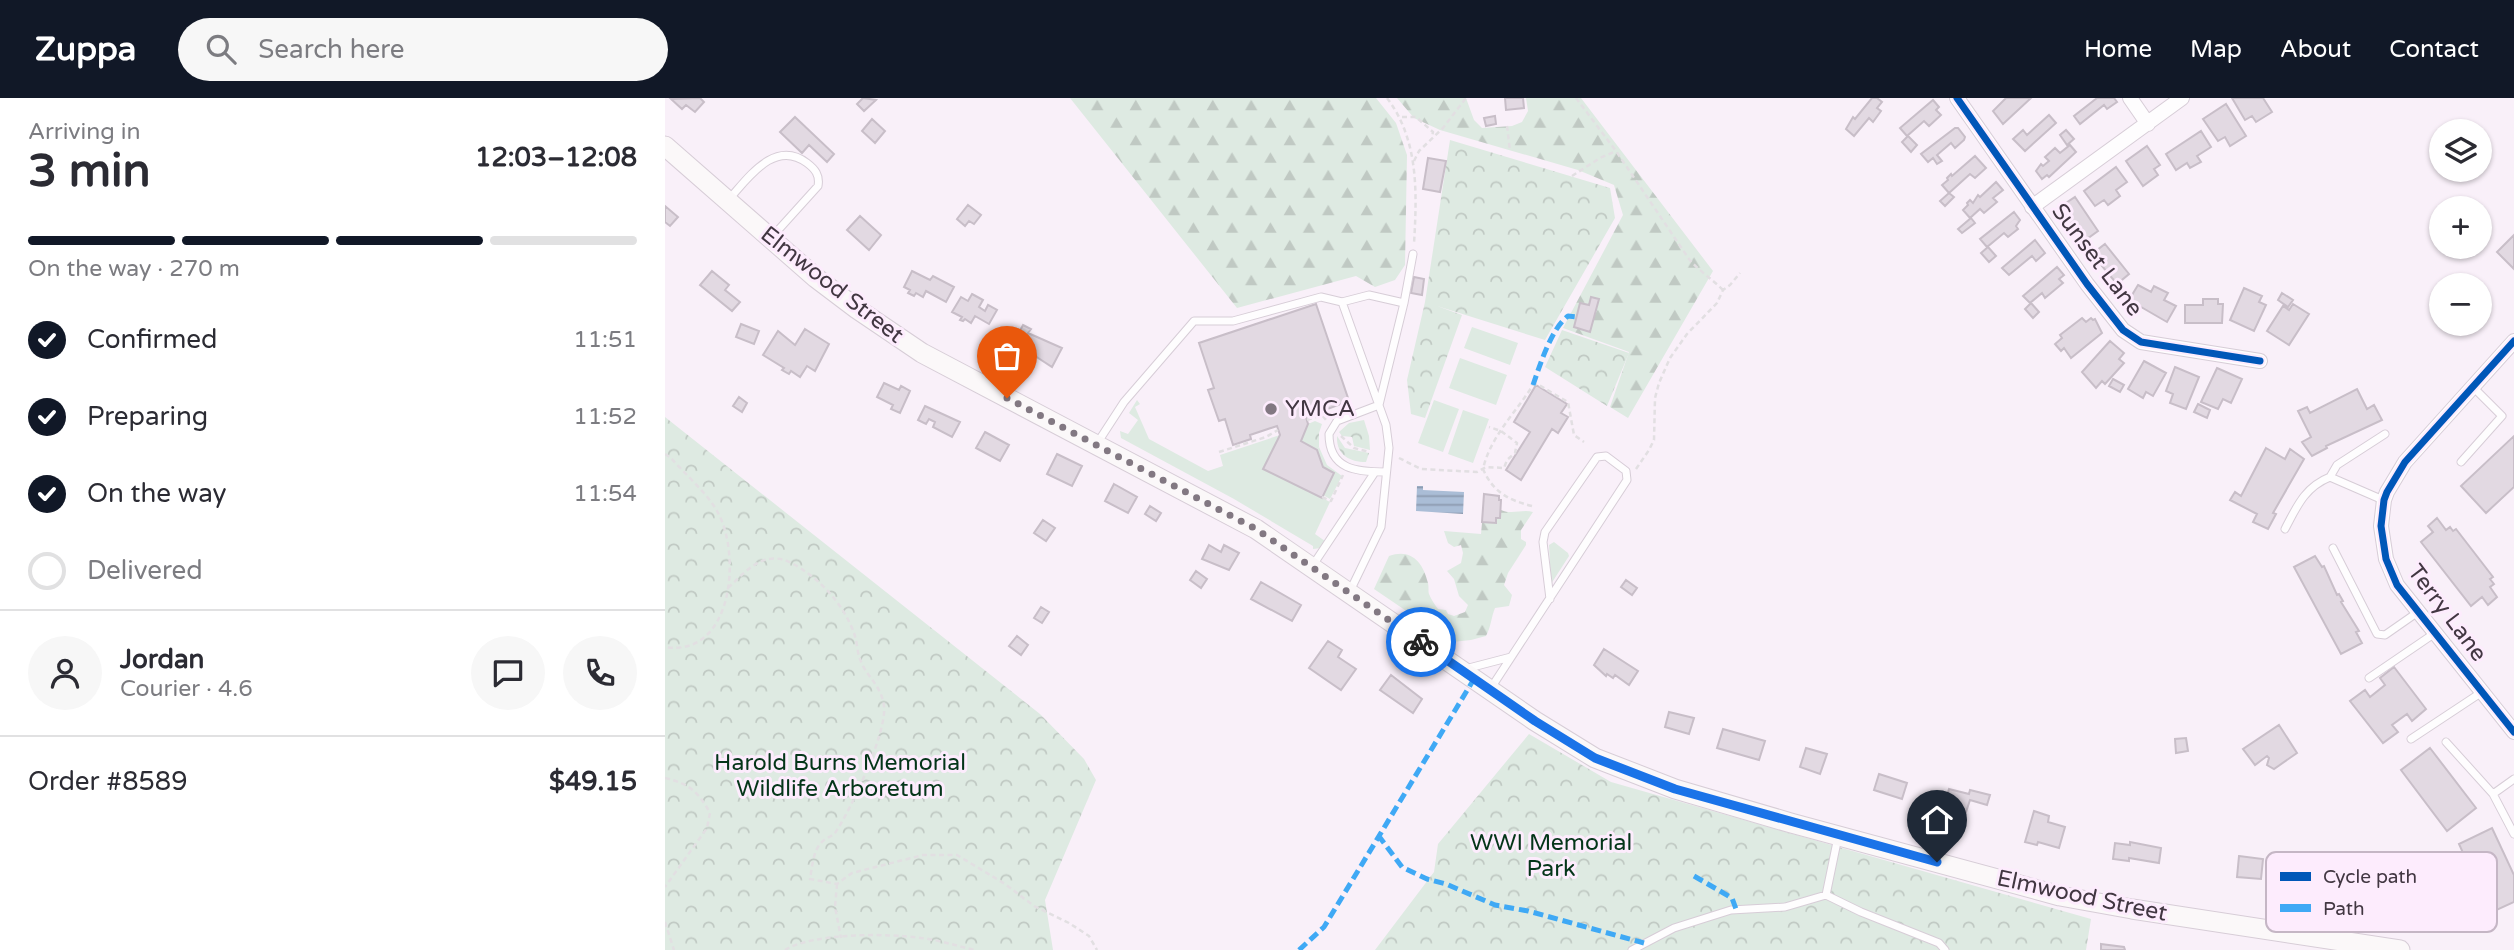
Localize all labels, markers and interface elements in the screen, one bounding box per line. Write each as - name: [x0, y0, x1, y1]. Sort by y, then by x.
- search box: [178, 18, 668, 81]
- text: Zuppa: [35, 30, 136, 69]
- icon: search: [202, 30, 240, 68]
- text: Search here: [258, 34, 405, 65]
- text: Home: [2084, 35, 2152, 64]
- text: Map: [2190, 35, 2242, 64]
- text: About: [2280, 35, 2351, 64]
- text: Contact: [2389, 35, 2479, 64]
- text: Arriving in: [28, 118, 141, 146]
- map controls: [2429, 119, 2492, 336]
- button: layers: [2429, 119, 2492, 182]
- text: 12:03–12:08: [475, 142, 637, 173]
- text: 3 min: [28, 144, 151, 199]
- button: +: [2429, 196, 2492, 259]
- street label: Sunset Lane: [2045, 198, 2149, 322]
- street label: Elmwood Street: [755, 221, 909, 350]
- text: On the way · 270 m: [28, 255, 240, 283]
- button: −: [2429, 273, 2492, 336]
- icon: check: [28, 321, 66, 359]
- text: Confirmed: [87, 324, 217, 355]
- text: 11:51: [573, 326, 637, 354]
- pin: [977, 326, 1037, 398]
- icon: bag: [988, 337, 1026, 375]
- place label: YMCA: [1285, 395, 1355, 423]
- icon: check: [28, 398, 66, 436]
- text: Preparing: [87, 401, 208, 432]
- marker: YMCA: [1263, 401, 1279, 417]
- text: 11:52: [573, 403, 637, 431]
- icon: check: [28, 475, 66, 513]
- text: On the way: [87, 478, 227, 509]
- text: 11:54: [573, 480, 637, 508]
- text: Delivered: [87, 555, 203, 586]
- street label: Terry Lane: [2401, 559, 2493, 667]
- courier: [1386, 607, 1456, 677]
- icon: bike: [1402, 623, 1440, 661]
- button: person: [28, 636, 102, 710]
- button: chat: [471, 636, 545, 710]
- button: phone: [563, 636, 637, 710]
- text: Jordan: [120, 644, 204, 675]
- text: Courier · 4.6: [120, 675, 253, 703]
- park label: Harold Burns Memorial Wildlife Arboretum: [714, 749, 966, 803]
- text: Order #8589: [28, 766, 188, 797]
- text: $49.15: [549, 766, 637, 797]
- pin: [1907, 790, 1967, 862]
- icon: home: [1918, 801, 1956, 839]
- park label: WWI Memorial Park: [1470, 829, 1632, 883]
- legend: [2266, 852, 2497, 932]
- street label: Elmwood Street: [1994, 864, 2170, 928]
- text: Cycle path: [2323, 866, 2417, 888]
- text: Path: [2323, 898, 2365, 920]

